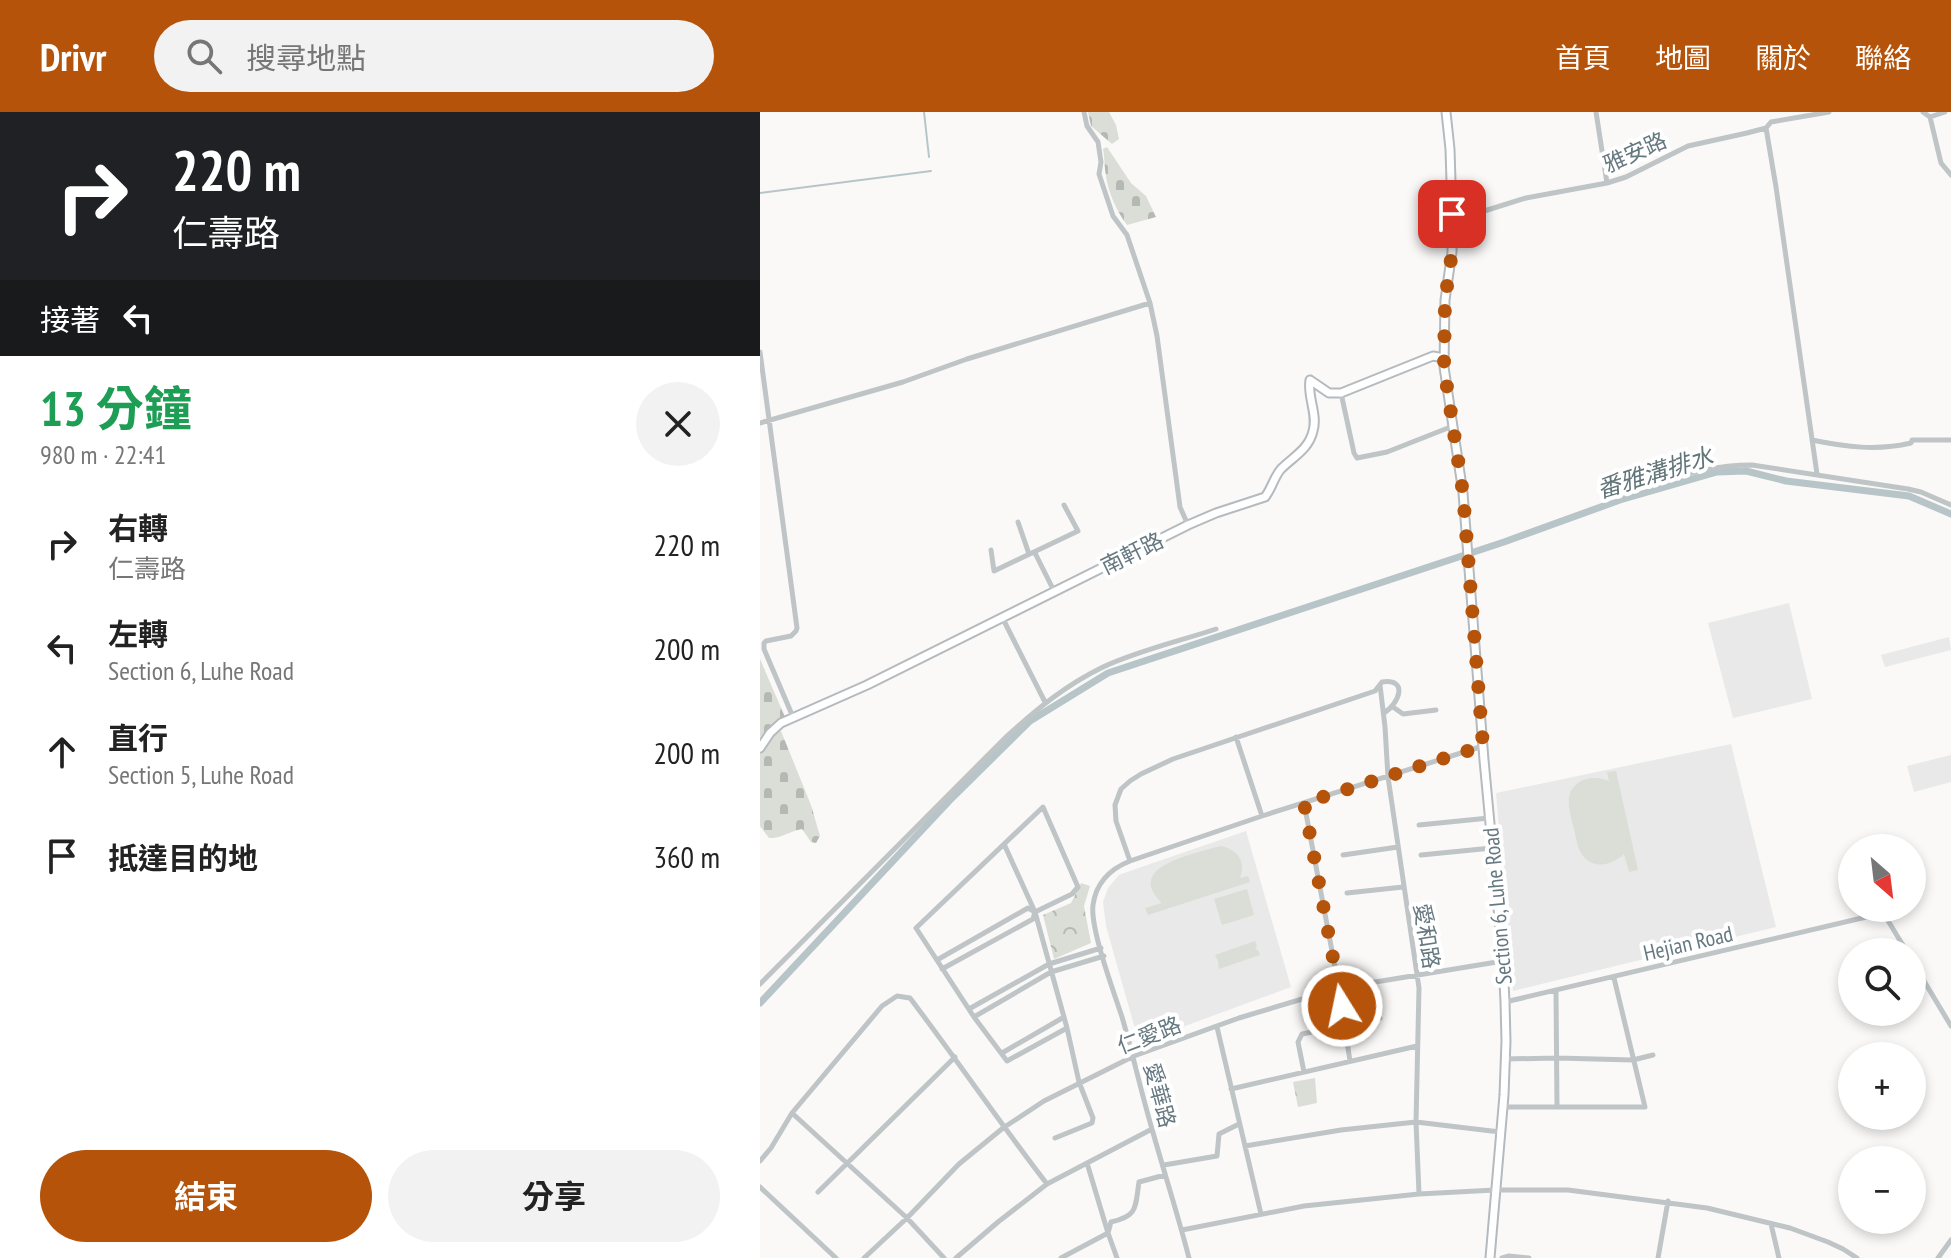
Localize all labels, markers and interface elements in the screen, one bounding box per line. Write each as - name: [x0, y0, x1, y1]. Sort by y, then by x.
- search box: [154, 20, 714, 92]
- text: Drivr: [40, 32, 106, 81]
- icon: search: [182, 34, 226, 78]
- text: 搜尋地點: [246, 38, 366, 77]
- text: 首頁: [1555, 39, 1611, 76]
- text: 地圖: [1655, 39, 1711, 76]
- text: 關於: [1755, 39, 1811, 76]
- text: 聯絡: [1855, 39, 1911, 76]
- street label: 雅安路: [1599, 126, 1671, 178]
- text: 220 m: [172, 134, 301, 206]
- icon: right: [40, 144, 144, 248]
- pin: [1418, 180, 1486, 248]
- icon: arrive: [1430, 192, 1474, 236]
- text: 仁壽路: [172, 209, 280, 256]
- icon: left: [116, 296, 160, 340]
- text: 接著: [40, 300, 100, 339]
- text: 13 分鐘: [40, 377, 192, 439]
- button: close: [636, 382, 720, 466]
- text: 980 m · 22:41: [40, 438, 166, 471]
- water label: 番雅溝排水: [1593, 440, 1718, 505]
- text: 右轉: [108, 508, 168, 547]
- icon: right: [40, 522, 84, 566]
- text: 220 m: [654, 525, 720, 564]
- street label: 南軒路: [1096, 526, 1168, 580]
- text: 仁壽路: [108, 552, 186, 585]
- text: 左轉: [108, 614, 168, 653]
- icon: left: [40, 626, 84, 670]
- text: 200 m: [654, 629, 720, 668]
- text: Section 6, Luhe Road: [108, 654, 294, 687]
- text: 直行: [108, 718, 168, 757]
- icon: ahead: [40, 730, 84, 774]
- text: 200 m: [654, 733, 720, 772]
- text: Section 5, Luhe Road: [108, 758, 294, 791]
- street label: Section 6, Luhe Road: [1476, 826, 1518, 986]
- icon: arrive: [40, 834, 84, 878]
- north arrow: [1838, 834, 1926, 922]
- map controls: [1838, 834, 1926, 1234]
- text: 360 m: [654, 837, 720, 876]
- text: 抵達目的地: [108, 838, 258, 877]
- street label: 愛和路: [1408, 901, 1446, 971]
- street label: Hejian Road: [1640, 919, 1736, 967]
- button: search: [1838, 938, 1926, 1026]
- position arrow: [1300, 964, 1384, 1048]
- street label: 仁愛路: [1113, 1010, 1185, 1060]
- button: +: [1838, 1042, 1926, 1130]
- street label: 愛華路: [1138, 1059, 1182, 1131]
- button: −: [1838, 1146, 1926, 1234]
- button: 結束: [40, 1150, 372, 1242]
- button: 分享: [388, 1150, 720, 1242]

